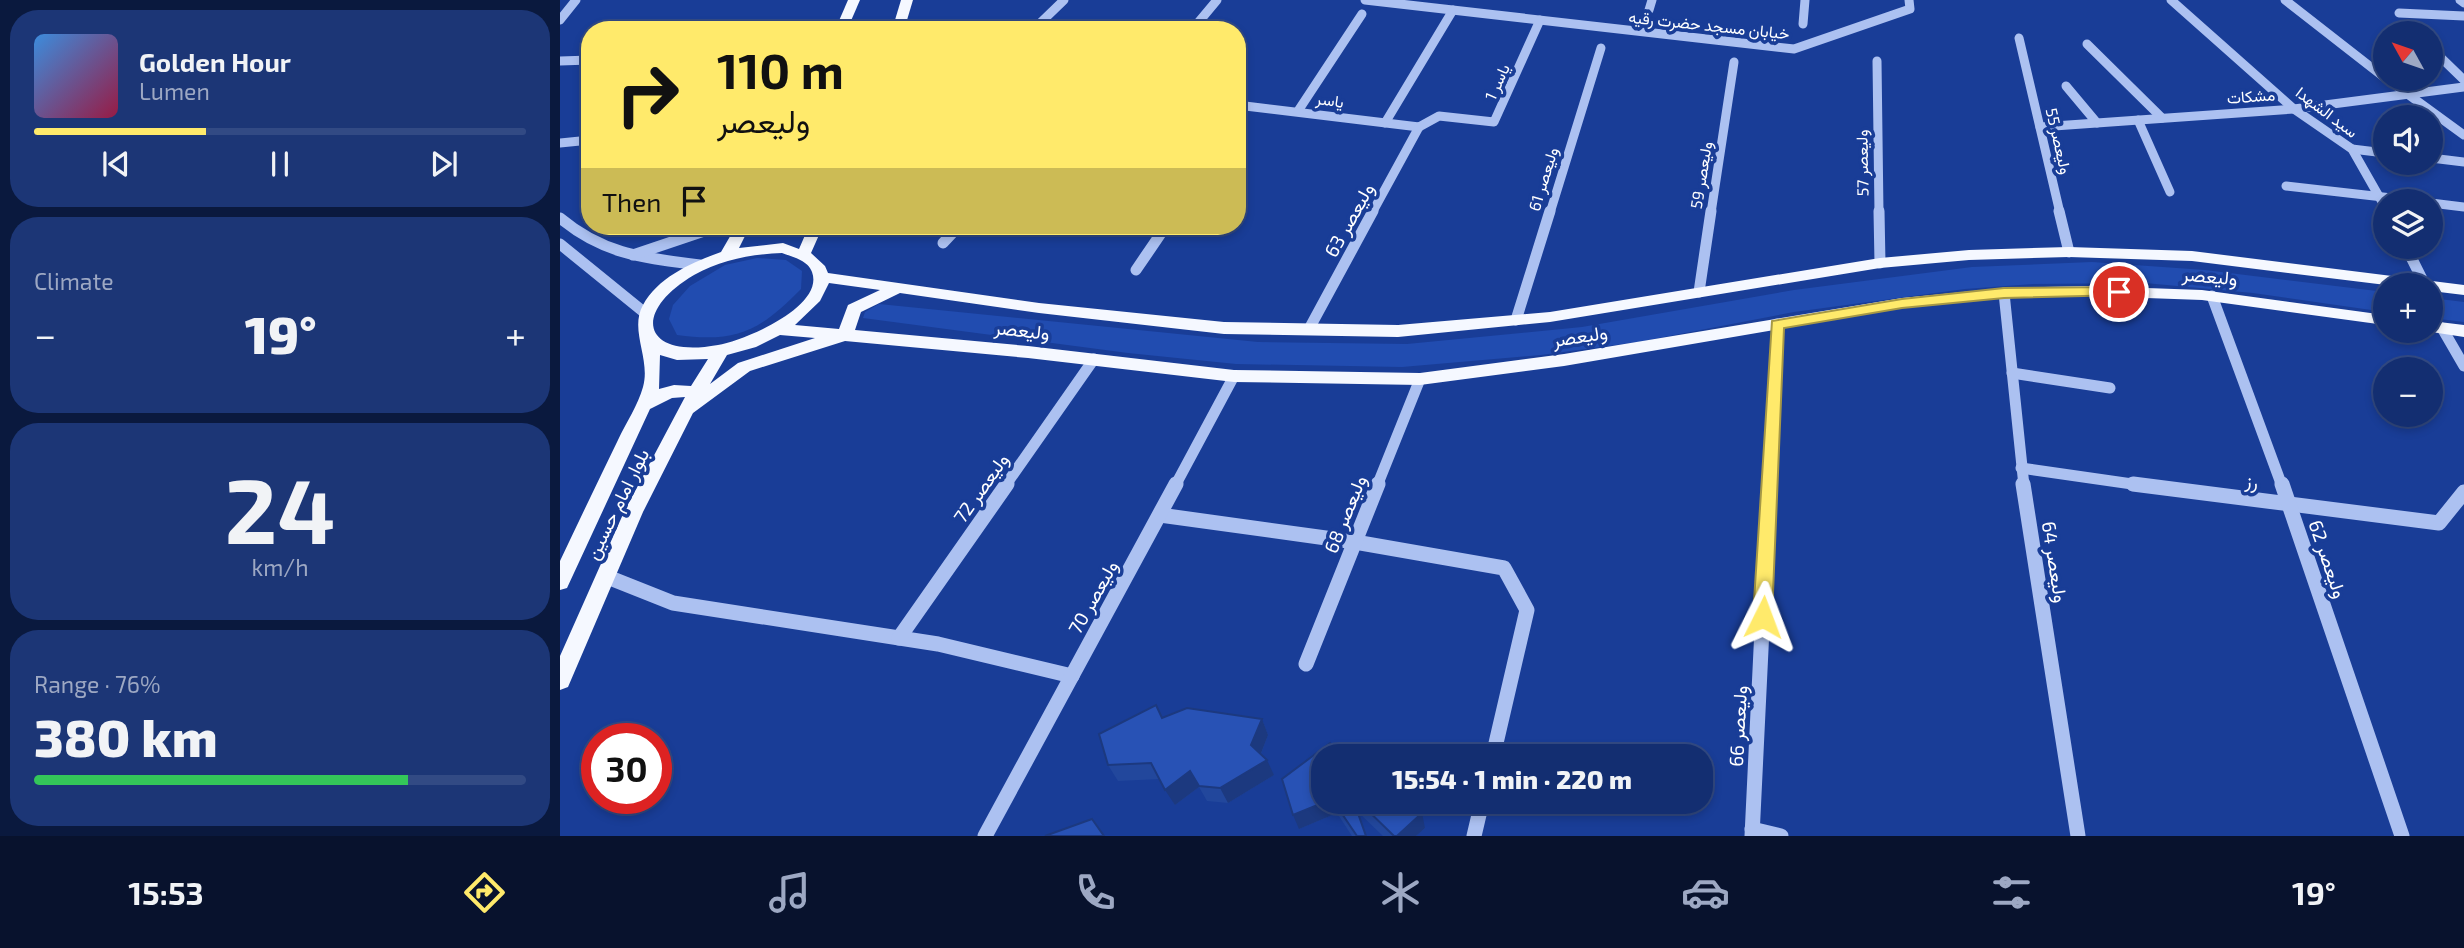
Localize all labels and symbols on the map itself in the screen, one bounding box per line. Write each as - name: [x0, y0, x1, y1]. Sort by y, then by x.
- street label: خیابان مسجد حضرت رقیه: [1627, 7, 1791, 44]
- north arrow: [2373, 21, 2443, 91]
- street label: یاسر 1: [1480, 61, 1515, 104]
- street label: سید الشهدا: [2291, 82, 2362, 143]
- street label: مشکات: [2226, 84, 2276, 107]
- street label: یاسر: [1314, 88, 1345, 113]
- street label: ولیعصر 55: [2041, 106, 2076, 176]
- street label: ولیعصر 57: [1851, 129, 1874, 197]
- street label: ولیعصر 59: [1686, 140, 1717, 210]
- street label: ولیعصر 61: [1524, 145, 1563, 214]
- street label: ولیعصر 63: [1319, 179, 1379, 261]
- pin: [2089, 262, 2149, 322]
- street label: ولیعصر: [2180, 262, 2239, 290]
- street label: ولیعصر: [992, 315, 1051, 345]
- street label: ولیعصر: [1550, 320, 1609, 352]
- street label: بلوار امام حسین: [580, 445, 655, 564]
- street label: ولیعصر 72: [948, 448, 1014, 528]
- street label: رز: [2243, 468, 2260, 494]
- street label: ولیعصر 68: [1319, 471, 1371, 557]
- street label: ولیعصر 62: [2303, 517, 2353, 601]
- street label: ولیعصر 64: [2037, 520, 2073, 604]
- street label: ولیعصر 70: [1063, 556, 1123, 638]
- position arrow: [1726, 580, 1800, 654]
- street label: ولیعصر 66: [1724, 685, 1752, 767]
- speed limit sign: 30: [581, 723, 672, 814]

